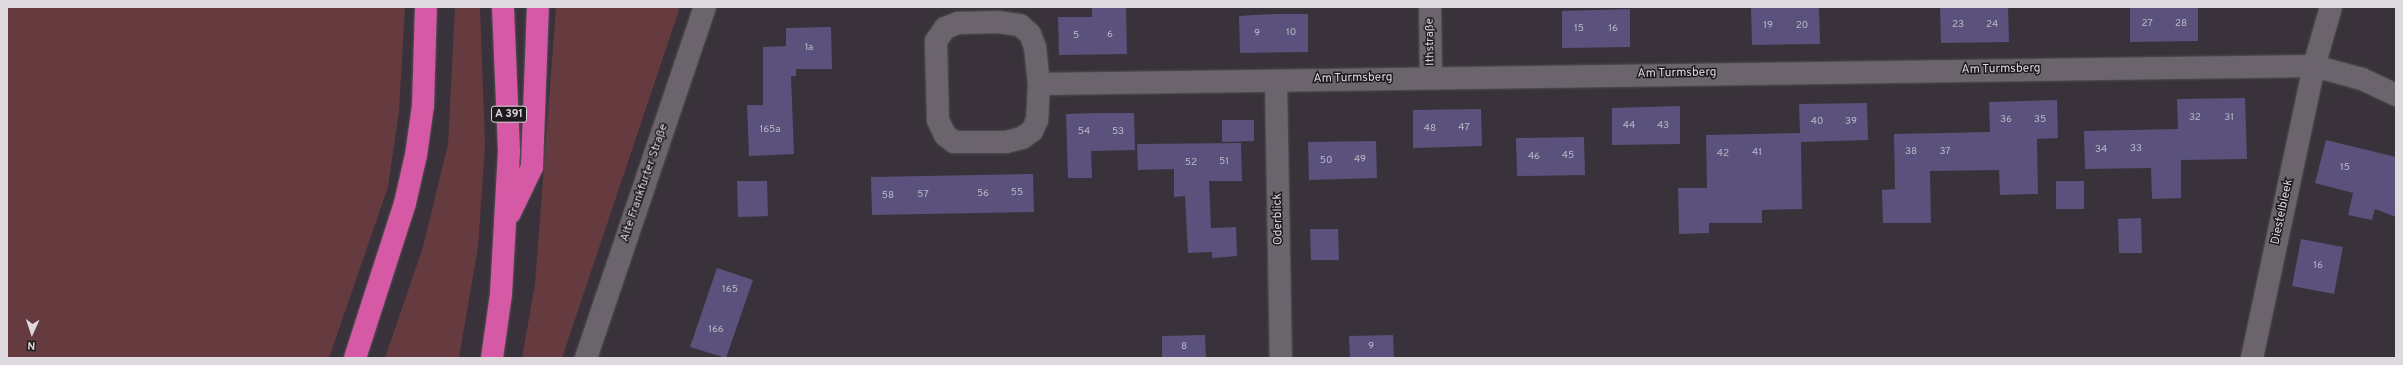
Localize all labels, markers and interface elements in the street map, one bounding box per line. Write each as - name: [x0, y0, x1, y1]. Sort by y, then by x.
- street label: Ithstraße: [1423, 18, 1439, 66]
- house number: 27: [2141, 18, 2153, 30]
- house number: 28: [2175, 18, 2187, 30]
- house number: 23: [1952, 19, 1964, 31]
- house number: 24: [1986, 19, 1998, 31]
- house number: 19: [1763, 20, 1773, 32]
- house number: 20: [1796, 20, 1808, 32]
- house number: 15: [1574, 23, 1584, 35]
- house number: 16: [1608, 23, 1618, 35]
- house number: 10: [1286, 27, 1296, 39]
- house number: 9: [1254, 28, 1260, 40]
- house number: 6: [1107, 29, 1113, 41]
- house number: 5: [1073, 30, 1079, 42]
- house number: 1a: [805, 42, 813, 54]
- street label: Am Turmsberg: [1961, 62, 2041, 78]
- street label: Am Turmsberg: [1637, 66, 1717, 82]
- street label: Am Turmsberg: [1313, 71, 1393, 87]
- road number: A 391: [490, 105, 528, 123]
- house number: 32: [2189, 112, 2201, 124]
- house number: 31: [2224, 112, 2234, 124]
- house number: 36: [2000, 114, 2012, 126]
- house number: 35: [2034, 114, 2046, 126]
- house number: 40: [1811, 116, 1823, 128]
- house number: 39: [1845, 116, 1857, 128]
- house number: 44: [1623, 120, 1635, 132]
- house number: 43: [1657, 120, 1669, 132]
- street label: Alte Frankfurter Straße: [618, 122, 672, 244]
- house number: 47: [1458, 122, 1470, 134]
- house number: 48: [1424, 123, 1436, 135]
- house number: 165a: [759, 124, 781, 136]
- house number: 54: [1078, 126, 1090, 138]
- house number: 53: [1112, 126, 1124, 138]
- house number: 33: [2130, 143, 2142, 155]
- house number: 34: [2095, 144, 2107, 156]
- house number: 38: [1905, 146, 1917, 158]
- house number: 37: [1939, 146, 1951, 158]
- house number: 41: [1752, 147, 1762, 159]
- house number: 42: [1717, 148, 1729, 160]
- house number: 45: [1562, 150, 1574, 162]
- house number: 46: [1528, 151, 1540, 163]
- house number: 49: [1354, 154, 1366, 166]
- house number: 50: [1320, 155, 1332, 167]
- house number: 51: [1219, 156, 1229, 168]
- house number: 52: [1185, 157, 1197, 169]
- house number: 15: [2340, 162, 2350, 174]
- street label: Diestelbleek: [2269, 178, 2297, 246]
- house number: 55: [1011, 187, 1023, 199]
- house number: 56: [977, 188, 989, 200]
- house number: 57: [917, 189, 929, 201]
- house number: 58: [882, 190, 894, 202]
- street label: Oderblick: [1271, 193, 1287, 245]
- house number: 16: [2313, 260, 2323, 272]
- house number: 165: [722, 284, 738, 296]
- north arrow: [12, 313, 52, 353]
- house number: 166: [708, 324, 724, 336]
- text: N: [27, 338, 36, 352]
- house number: 8: [1181, 341, 1187, 353]
- house number: 9: [1368, 341, 1374, 353]

